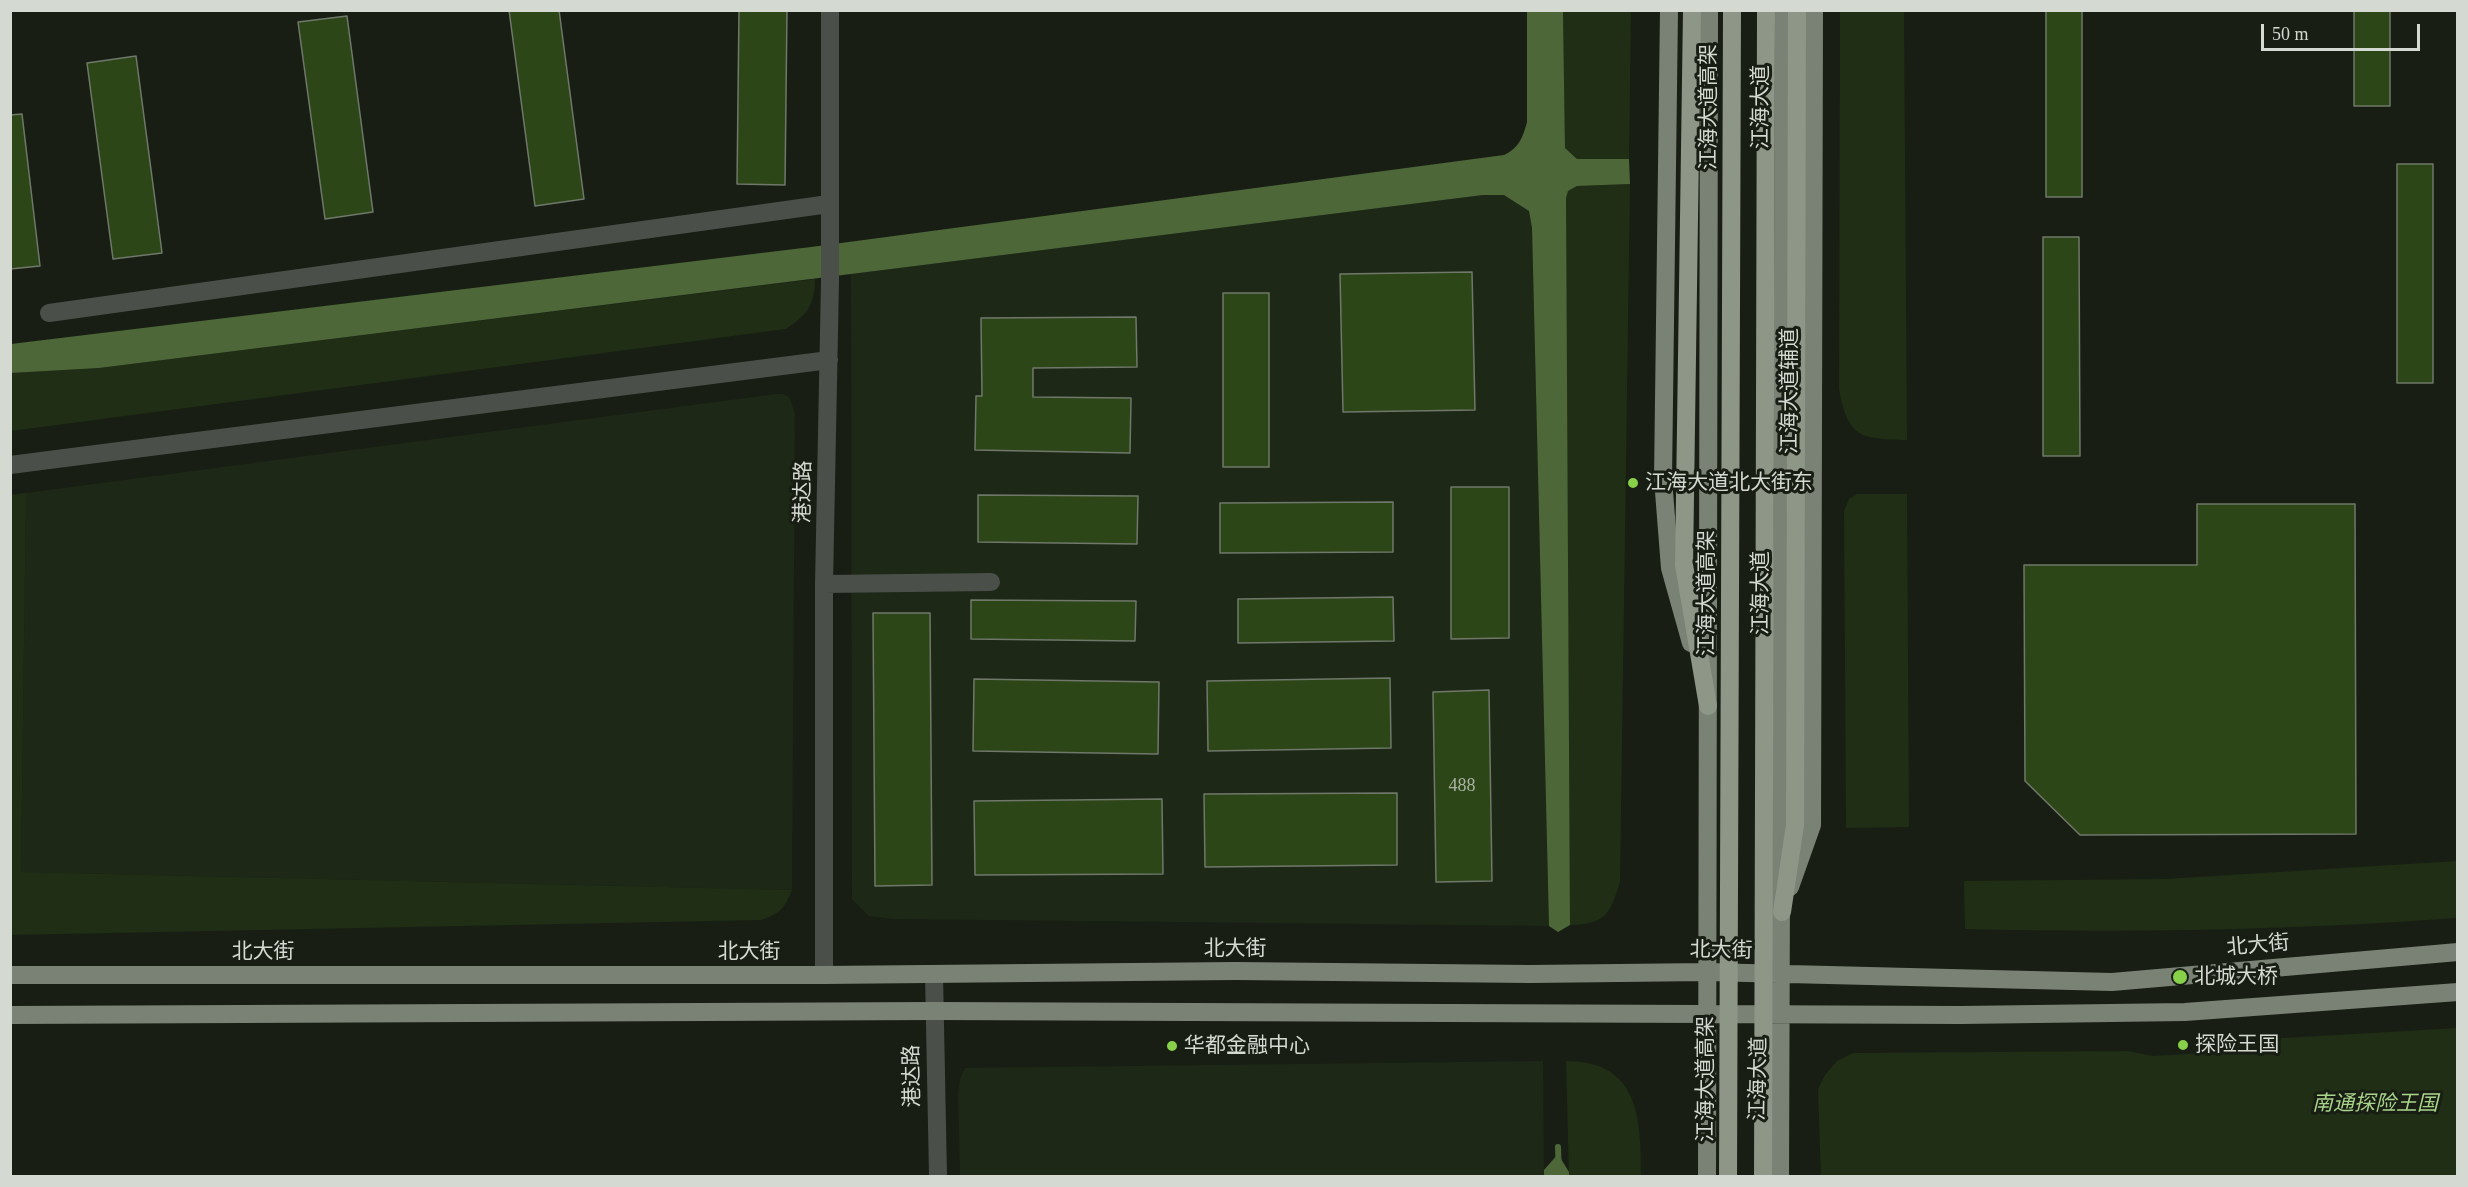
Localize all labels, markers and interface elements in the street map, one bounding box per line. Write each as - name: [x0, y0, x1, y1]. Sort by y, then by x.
- scale bar: [2264, 12, 2423, 50]
- text: 50 m: [2272, 24, 2309, 44]
- street label: 江海大道高架: [1696, 44, 1722, 170]
- street label: 江海大道: [1748, 65, 1774, 149]
- street label: 江海大道辅道: [1777, 328, 1803, 454]
- street label: 港达路: [791, 460, 817, 524]
- place label: 江海大道北大街东: [1645, 470, 1813, 496]
- marker: 江海大道北大街东: [1626, 476, 1640, 490]
- street label: 江海大道高架: [1694, 530, 1720, 656]
- street label: 江海大道: [1748, 551, 1774, 635]
- house number: 488: [1448, 775, 1476, 797]
- street label: 北大街: [2226, 931, 2290, 961]
- street label: 北大街: [1204, 936, 1266, 962]
- street label: 北大街: [1689, 938, 1753, 964]
- street label: 北大街: [232, 939, 294, 965]
- street label: 北大街: [718, 939, 780, 965]
- place label: 北城大桥: [2194, 964, 2278, 990]
- marker: 北城大桥: [2171, 968, 2189, 986]
- street label: 江海大道高架: [1693, 1016, 1719, 1142]
- place label: 探险王国: [2195, 1032, 2279, 1058]
- place label: 华都金融中心: [1184, 1033, 1310, 1059]
- street label: 江海大道: [1746, 1037, 1772, 1121]
- marker: 探险王国: [2176, 1038, 2190, 1052]
- marker: 华都金融中心: [1165, 1039, 1179, 1053]
- street label: 港达路: [900, 1044, 926, 1108]
- park label: 南通探险王国: [2312, 1091, 2438, 1117]

